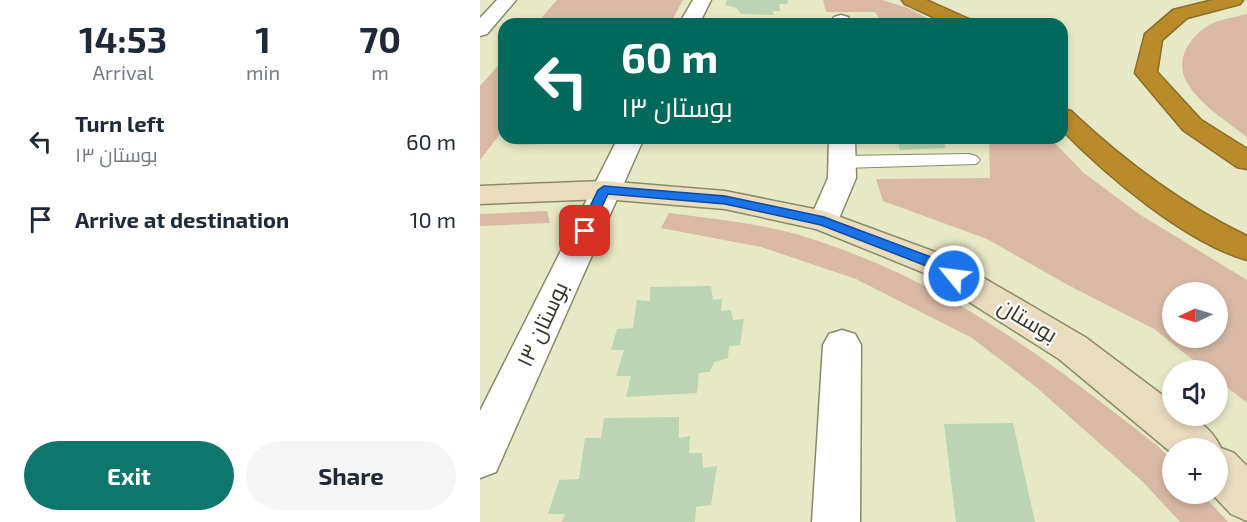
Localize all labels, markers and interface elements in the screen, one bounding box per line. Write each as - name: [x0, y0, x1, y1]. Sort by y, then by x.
- text: 14:53: [79, 17, 167, 60]
- text: 1: [255, 17, 271, 60]
- text: 70: [359, 17, 401, 60]
- text: 60 m: [621, 31, 718, 81]
- icon: left: [522, 42, 600, 120]
- text: Arrival: [93, 60, 153, 84]
- text: min: [246, 60, 280, 84]
- text: m: [371, 60, 389, 84]
- text: بوستان ۱۳: [621, 90, 733, 122]
- text: Turn left: [75, 110, 164, 136]
- icon: left: [24, 125, 57, 158]
- text: 60 m: [406, 128, 456, 154]
- text: بوستان ۱۳: [75, 142, 158, 166]
- icon: arrive: [24, 203, 57, 236]
- pin: [559, 205, 610, 256]
- text: Arrive at destination: [75, 206, 289, 232]
- text: 10 m: [410, 206, 456, 232]
- icon: arrive: [568, 214, 601, 247]
- position arrow: [922, 244, 986, 308]
- street label: بوستان ۱۳: [510, 277, 573, 371]
- north arrow: [1162, 282, 1228, 348]
- map controls: [1162, 282, 1228, 504]
- street label: بوستان: [994, 291, 1063, 348]
- button: sound: [1162, 360, 1228, 426]
- button: +: [1162, 438, 1228, 504]
- button: Exit: [24, 441, 234, 510]
- button: Share: [246, 441, 456, 510]

